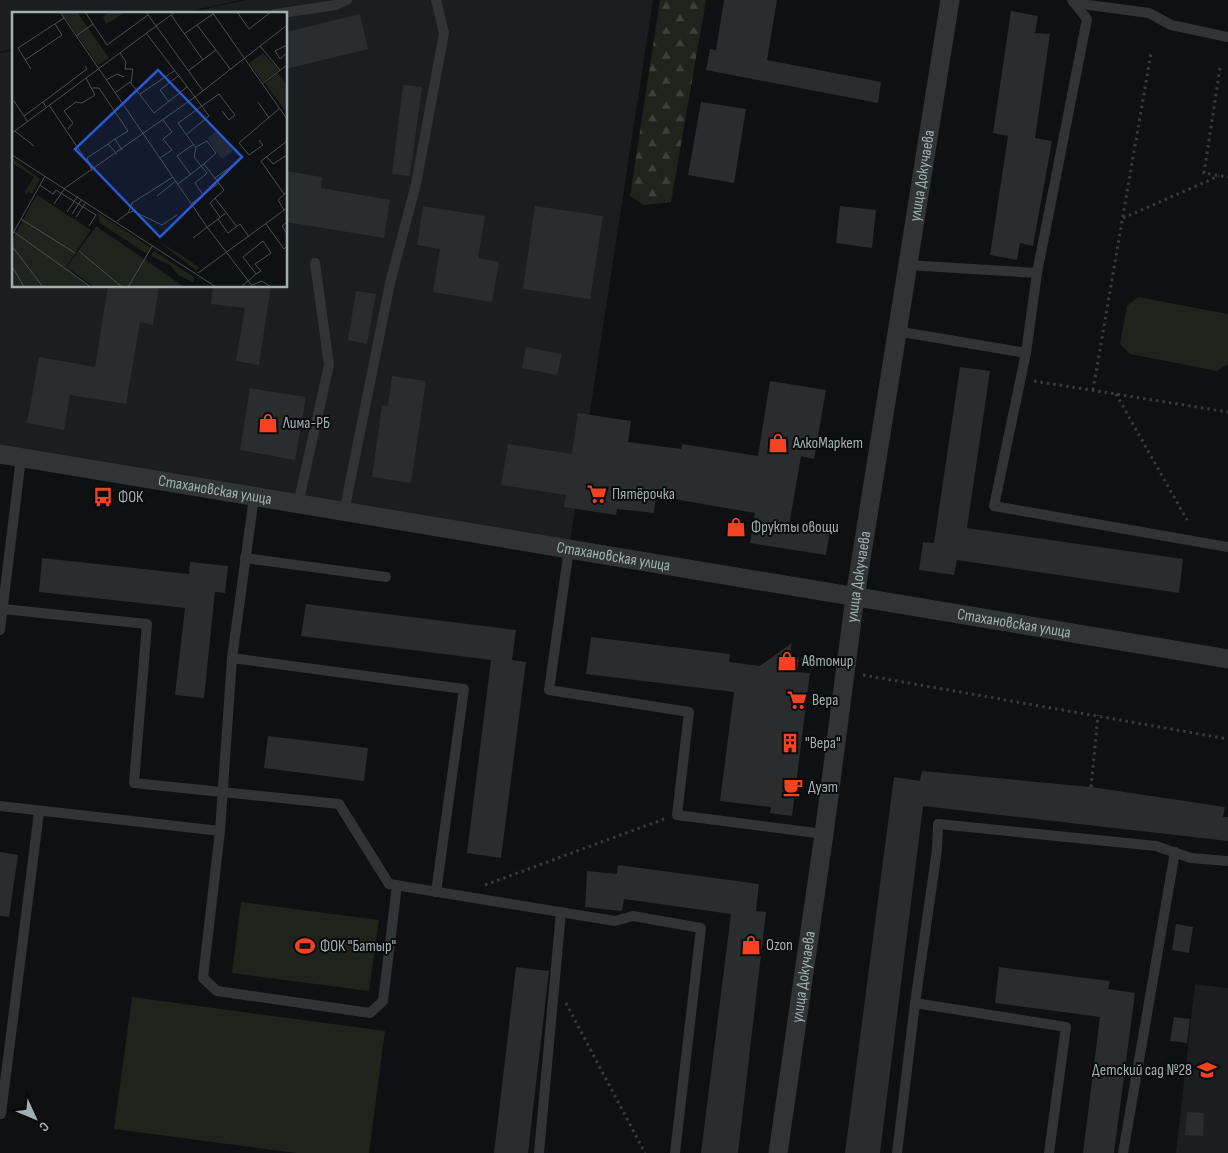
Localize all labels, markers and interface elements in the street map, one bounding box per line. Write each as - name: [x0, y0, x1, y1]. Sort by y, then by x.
- inset map: [12, 12, 288, 288]
- street label: улица Докучаева: [905, 129, 939, 223]
- shop icon: Лима-РБ: [257, 412, 279, 434]
- place label: Лима-РБ: [282, 414, 330, 433]
- shop icon: АлкоМаркет: [767, 432, 789, 454]
- place label: АлкоМаркет: [792, 434, 863, 453]
- street label: Стахановская улица: [157, 471, 273, 509]
- supermarket icon: Пятёрочка: [586, 483, 608, 505]
- place label: Пятёрочка: [612, 485, 675, 504]
- bus stop icon: ФОК: [92, 486, 114, 508]
- place label: ФОК: [118, 488, 144, 507]
- shop icon: Фрукты овощи: [725, 516, 747, 538]
- place label: Фрукты овощи: [751, 518, 839, 537]
- street label: улица Докучаева: [842, 530, 875, 623]
- street label: Стахановская улица: [555, 538, 672, 575]
- street label: Стахановская улица: [956, 604, 1072, 642]
- shop icon: Автомир: [776, 650, 798, 672]
- place label: Автомир: [801, 652, 853, 671]
- supermarket icon: Вера: [786, 689, 808, 711]
- place label: Вера: [812, 691, 838, 710]
- building icon: "Вера": [779, 732, 801, 754]
- place label: "Вера": [805, 734, 841, 753]
- cafe icon: Дуэт: [782, 776, 804, 798]
- place label: Дуэт: [808, 778, 838, 797]
- street label: улица Докучаева: [787, 930, 819, 1024]
- shop icon: Ozon: [740, 934, 762, 956]
- sports icon: ФОК "Батыр": [294, 935, 316, 957]
- place label: Ozon: [766, 936, 793, 955]
- place label: ФОК "Батыр": [320, 937, 396, 956]
- school or university icon: Детский сад №28: [1196, 1059, 1218, 1081]
- place label: Детский сад №28: [1092, 1061, 1192, 1080]
- north arrow: [10, 1093, 60, 1143]
- text: С: [35, 1118, 53, 1135]

